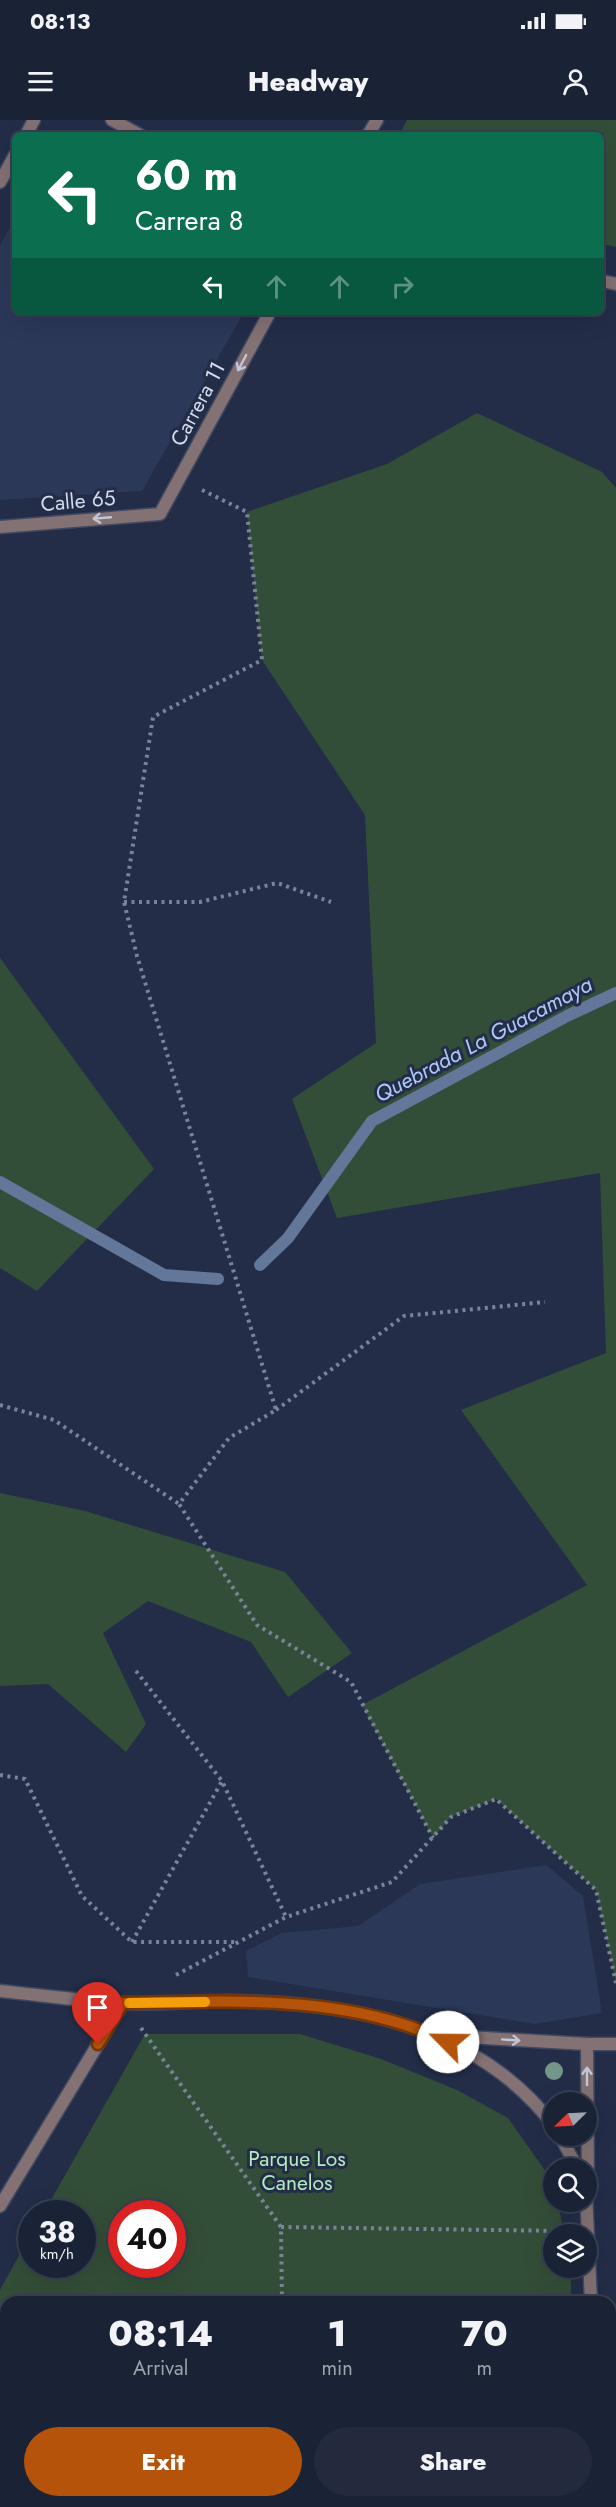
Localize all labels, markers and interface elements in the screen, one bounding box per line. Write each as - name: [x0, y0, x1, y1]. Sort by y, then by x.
- text: 08:13: [30, 5, 90, 37]
- text: Headway: [248, 62, 368, 101]
- icon: menu: [24, 65, 57, 98]
- icon: person: [559, 65, 592, 98]
- text: 60 m: [135, 145, 238, 206]
- icon: left: [36, 156, 114, 234]
- text: Carrera 8: [135, 201, 244, 240]
- icon: left: [197, 270, 230, 303]
- icon: ahead: [260, 270, 293, 303]
- icon: ahead: [323, 270, 356, 303]
- icon: right: [386, 270, 419, 303]
- one-way arrow: [236, 354, 247, 372]
- street label: Carrera 11: [163, 356, 233, 452]
- street label: Calle 65: [39, 483, 117, 519]
- one-way arrow: [92, 513, 112, 524]
- water label: Quebrada La Guacamaya: [368, 968, 598, 1110]
- pin: [72, 1982, 123, 2044]
- icon: arrive: [81, 1991, 114, 2024]
- position arrow: [416, 2010, 480, 2074]
- one-way arrow: [501, 2034, 521, 2045]
- one-way arrow: [581, 2066, 593, 2086]
- north arrow: [543, 2092, 597, 2146]
- map controls: [543, 2092, 597, 2278]
- park label: Parque Los Canelos: [248, 2144, 346, 2198]
- button: search: [543, 2158, 597, 2212]
- speed limit sign: 40: [108, 2200, 186, 2278]
- text: 38: [38, 2210, 76, 2253]
- button: layers: [543, 2224, 597, 2278]
- text: km/h: [40, 2243, 74, 2265]
- text: 08:14: [108, 2307, 213, 2359]
- text: 1: [328, 2307, 347, 2359]
- text: 70: [461, 2307, 508, 2359]
- text: Arrival: [133, 2354, 188, 2383]
- text: min: [321, 2354, 353, 2383]
- text: m: [477, 2354, 492, 2383]
- button: Exit: [24, 2427, 302, 2496]
- button: Share: [314, 2427, 592, 2496]

